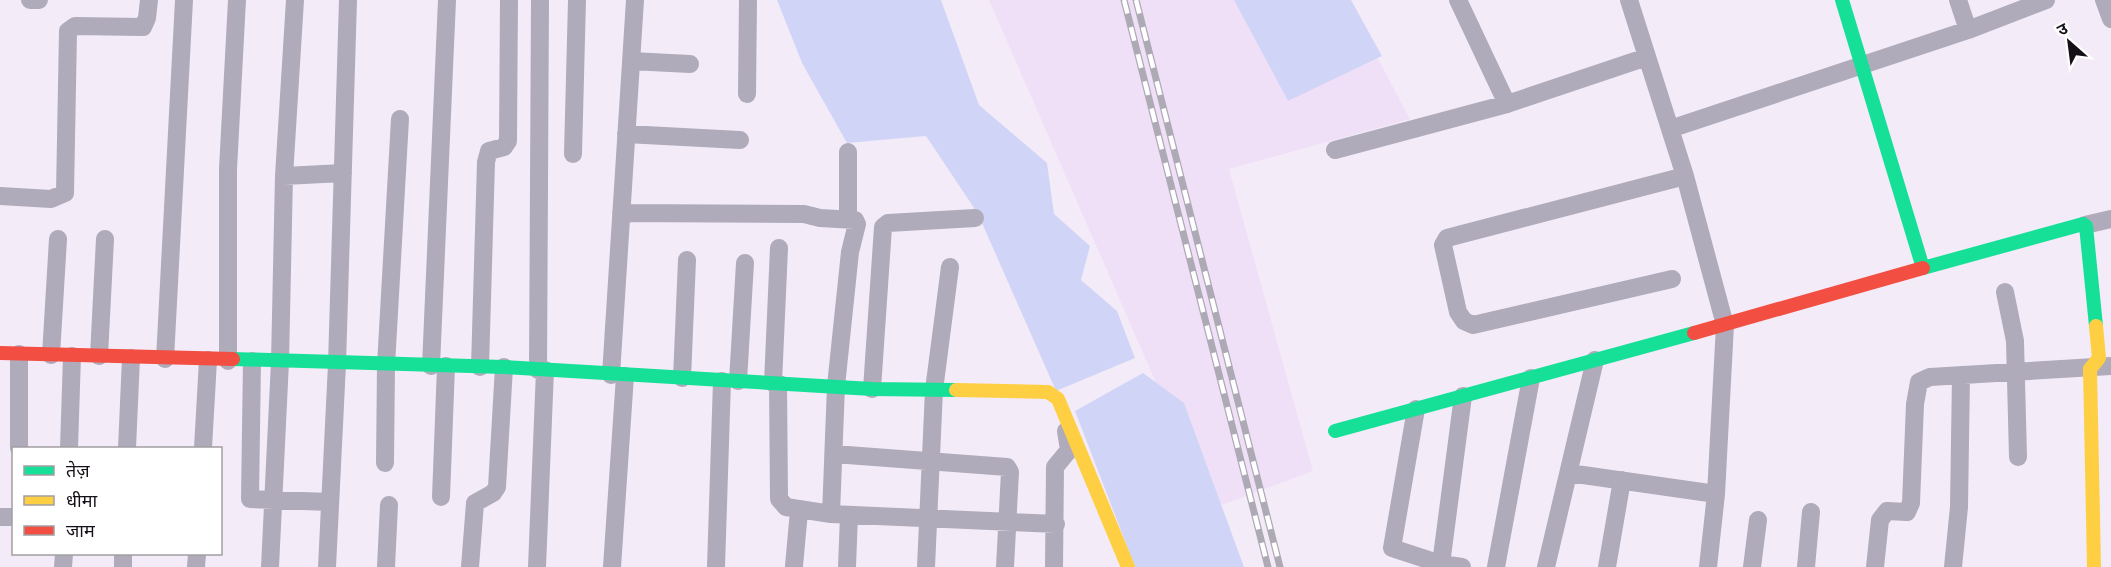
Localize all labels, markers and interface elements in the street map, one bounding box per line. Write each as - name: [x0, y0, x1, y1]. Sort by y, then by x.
- north arrow: [2039, 12, 2099, 72]
- text: उ: [2053, 17, 2071, 39]
- legend: [12, 447, 222, 555]
- text: तेज़: [66, 459, 90, 481]
- text: धीमा: [66, 489, 97, 511]
- text: जाम: [66, 519, 96, 541]

